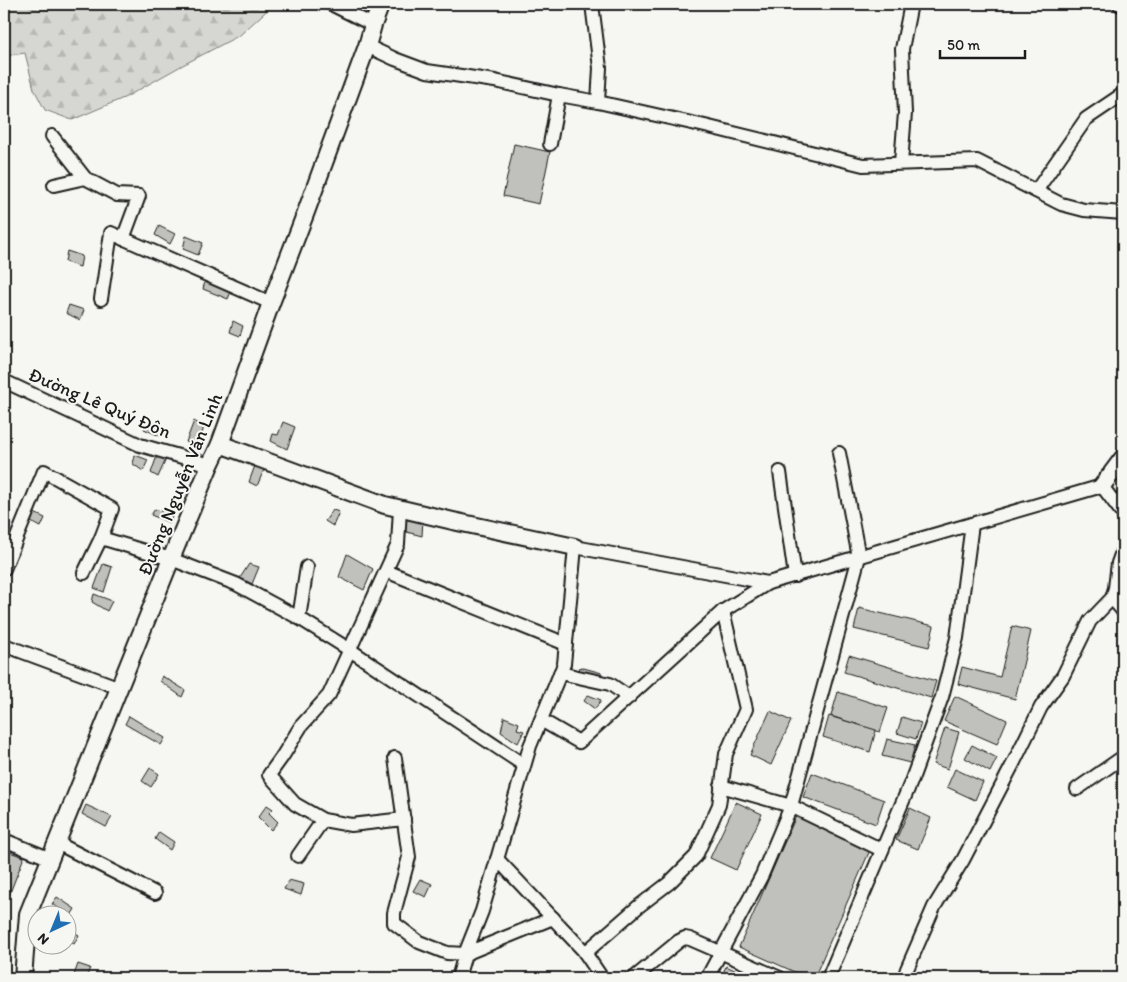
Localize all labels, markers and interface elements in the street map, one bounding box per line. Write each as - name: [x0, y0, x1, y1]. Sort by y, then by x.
- scale bar: [940, 28, 1024, 60]
- text: 50 m: [947, 36, 980, 54]
- street label: Đường Lê Quý Đôn: [25, 363, 175, 443]
- street label: Đường Nguyễn Văn Linh: [133, 389, 227, 579]
- north arrow: [28, 904, 78, 954]
- text: N: [34, 930, 53, 948]

